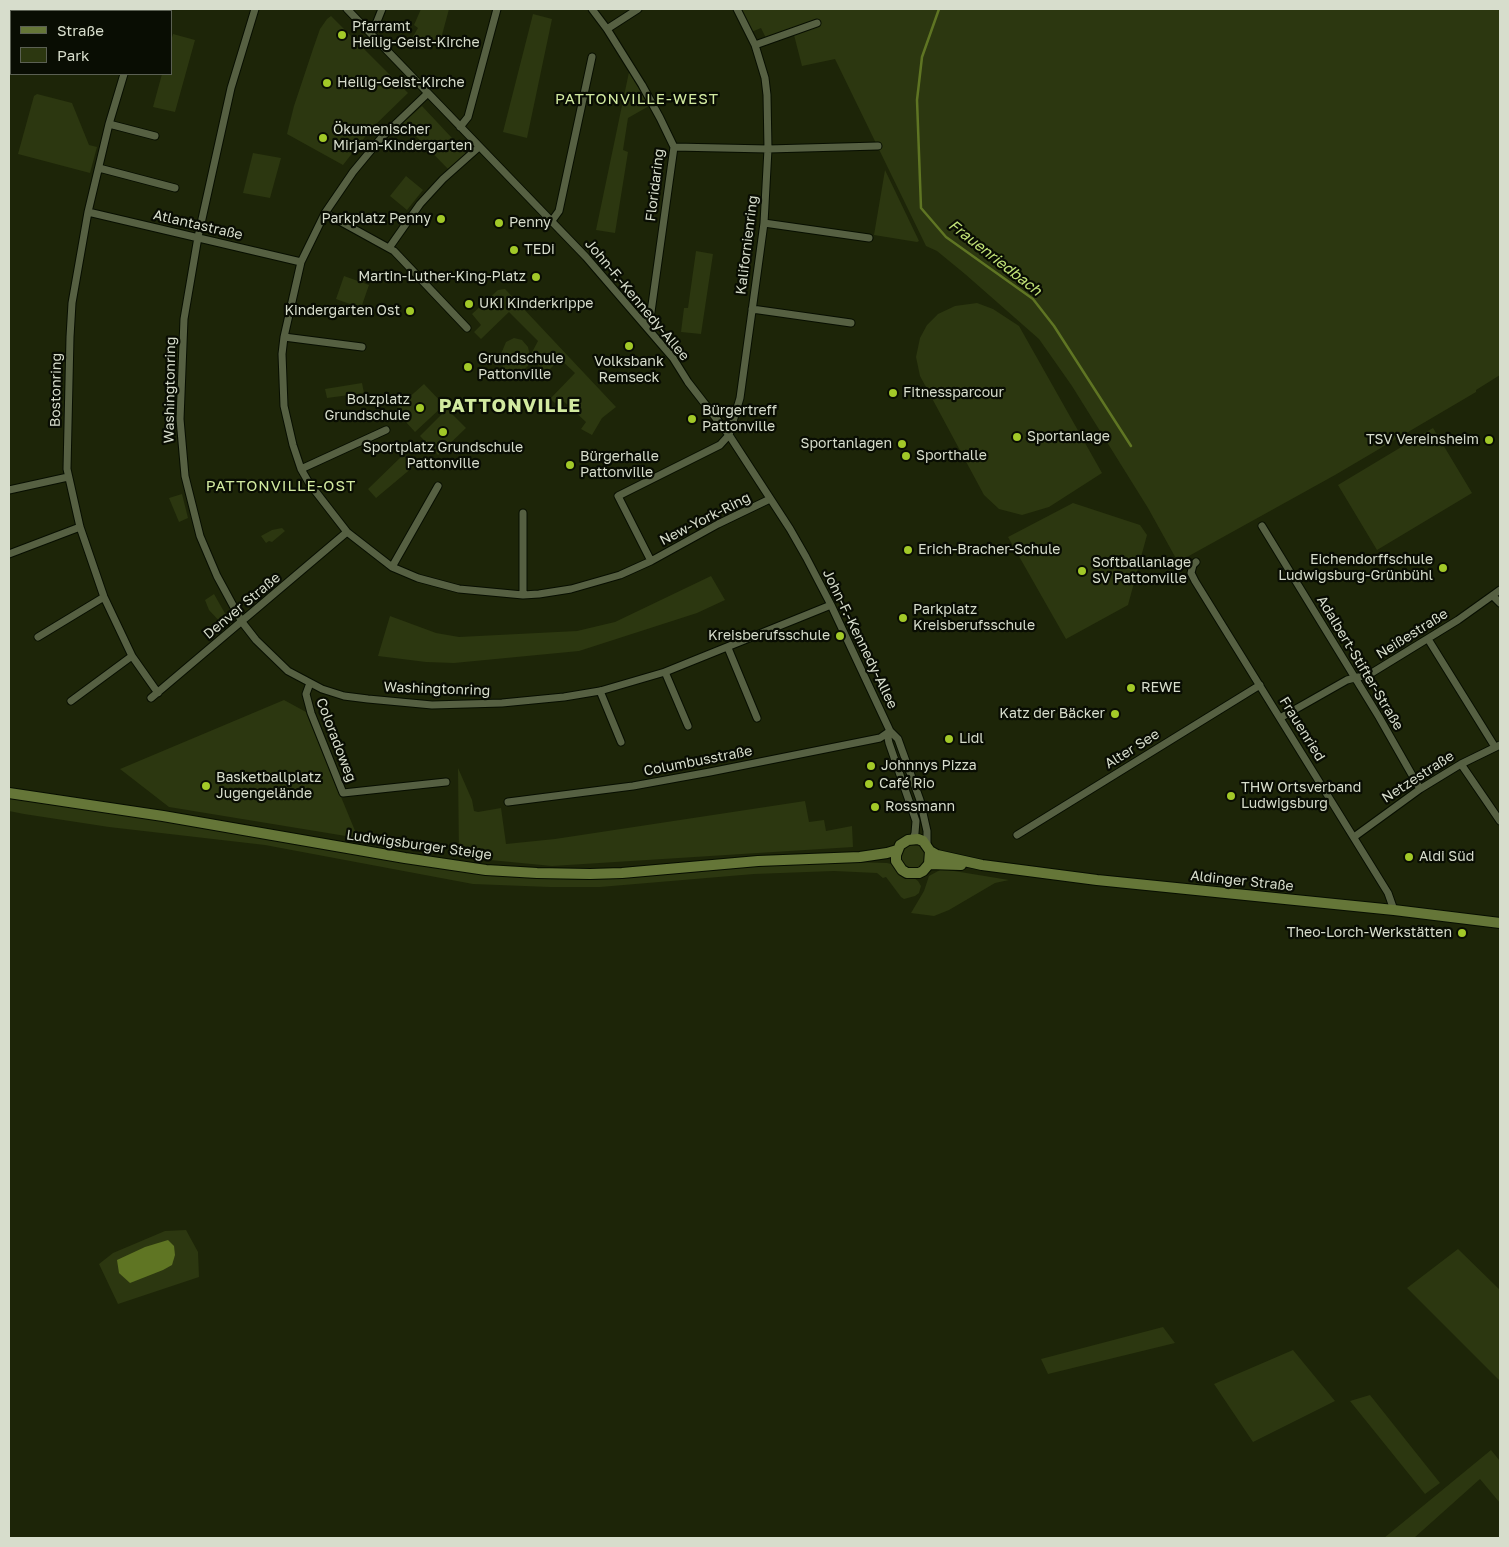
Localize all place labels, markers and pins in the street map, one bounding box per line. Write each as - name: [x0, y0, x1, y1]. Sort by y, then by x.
- place label: Pfarramt Heilig-Geist-Kirche: [352, 19, 480, 52]
- marker: Pfarramt Heilig-Geist-Kirche: [336, 29, 348, 41]
- place label: Heilig-Geist-Kirche: [337, 75, 465, 91]
- marker: Heilig-Geist-Kirche: [321, 77, 333, 89]
- place label: Ökumenischer Mirjam-Kindergarten: [333, 122, 472, 154]
- marker: Ökumenischer Mirjam-Kindergarten: [317, 132, 329, 144]
- place label: Parkplatz Penny: [321, 211, 431, 227]
- marker: Parkplatz Penny: [435, 213, 447, 225]
- place label: Penny: [509, 215, 551, 231]
- marker: Penny: [493, 217, 505, 229]
- place label: TEDi: [524, 242, 555, 258]
- marker: TEDi: [508, 244, 520, 256]
- place label: Martin-Luther-King-Platz: [358, 269, 526, 285]
- marker: Martin-Luther-King-Platz: [530, 271, 542, 283]
- place label: UKI Kinderkrippe: [479, 296, 593, 312]
- marker: UKI Kinderkrippe: [463, 298, 475, 310]
- place label: Kindergarten Ost: [284, 303, 400, 319]
- marker: Kindergarten Ost: [404, 305, 416, 317]
- marker: Volksbank Remseck: [623, 340, 635, 352]
- place label: Grundschule Pattonville: [478, 351, 564, 384]
- place label: Volksbank Remseck: [594, 354, 664, 387]
- marker: Grundschule Pattonville: [462, 361, 474, 373]
- place label: Fitnessparcour: [903, 385, 1004, 401]
- marker: Fitnessparcour: [887, 387, 899, 399]
- place label: Bolzplatz Grundschule: [324, 392, 410, 424]
- marker: Bolzplatz Grundschule: [414, 402, 426, 414]
- place label: Bürgertreff Pattonville: [702, 403, 777, 436]
- marker: Bürgertreff Pattonville: [686, 413, 698, 425]
- marker: Sportplatz Grundschule Pattonville: [437, 426, 449, 438]
- place label: Sportanlage: [1027, 429, 1110, 445]
- marker: Sportanlage: [1011, 431, 1023, 443]
- place label: TSV Vereinsheim: [1366, 432, 1479, 448]
- marker: TSV Vereinsheim: [1483, 434, 1495, 446]
- place label: Sportanlagen: [800, 436, 892, 452]
- marker: Sportanlagen: [896, 438, 908, 450]
- place label: Sportplatz Grundschule Pattonville: [363, 440, 523, 472]
- place label: Sporthalle: [916, 448, 987, 464]
- place label: Bürgerhalle Pattonville: [580, 449, 659, 482]
- marker: Sporthalle: [900, 450, 912, 462]
- marker: Bürgerhalle Pattonville: [564, 459, 576, 471]
- place label: Erich-Bracher-Schule: [918, 542, 1060, 558]
- marker: Erich-Bracher-Schule: [902, 544, 914, 556]
- place label: Eichendorffschule Ludwigsburg-Grünbühl: [1278, 552, 1433, 584]
- place label: Softballanlage SV Pattonville: [1092, 555, 1191, 588]
- marker: Eichendorffschule Ludwigsburg-Grünbühl: [1437, 562, 1449, 574]
- marker: Softballanlage SV Pattonville: [1076, 565, 1088, 577]
- place label: Parkplatz Kreisberufsschule: [913, 602, 1035, 634]
- marker: Parkplatz Kreisberufsschule: [897, 612, 909, 624]
- place label: Kreisberufsschule: [708, 628, 830, 644]
- marker: Kreisberufsschule: [834, 630, 846, 642]
- place label: REWE: [1141, 680, 1181, 696]
- marker: REWE: [1125, 682, 1137, 694]
- place label: Katz der Bäcker: [999, 706, 1105, 722]
- marker: Katz der Bäcker: [1109, 708, 1121, 720]
- place label: Lidl: [959, 731, 984, 747]
- marker: Lidl: [943, 733, 955, 745]
- place label: Johnnys Pizza: [881, 758, 977, 774]
- marker: Johnnys Pizza: [865, 760, 877, 772]
- place label: Basketballplatz Jugengelände: [216, 770, 321, 802]
- place label: Café Rio: [879, 776, 935, 792]
- marker: Café Rio: [863, 778, 875, 790]
- marker: Basketballplatz Jugengelände: [200, 780, 212, 792]
- place label: THW Ortsverband Ludwigsburg: [1241, 780, 1361, 812]
- marker: THW Ortsverband Ludwigsburg: [1225, 790, 1237, 802]
- place label: Rossmann: [885, 799, 955, 815]
- marker: Rossmann: [869, 801, 881, 813]
- place label: Aldi Süd: [1419, 849, 1474, 865]
- marker: Aldi Süd: [1403, 851, 1415, 863]
- place label: Theo-Lorch-Werkstätten: [1287, 925, 1452, 941]
- marker: Theo-Lorch-Werkstätten: [1456, 927, 1468, 939]

